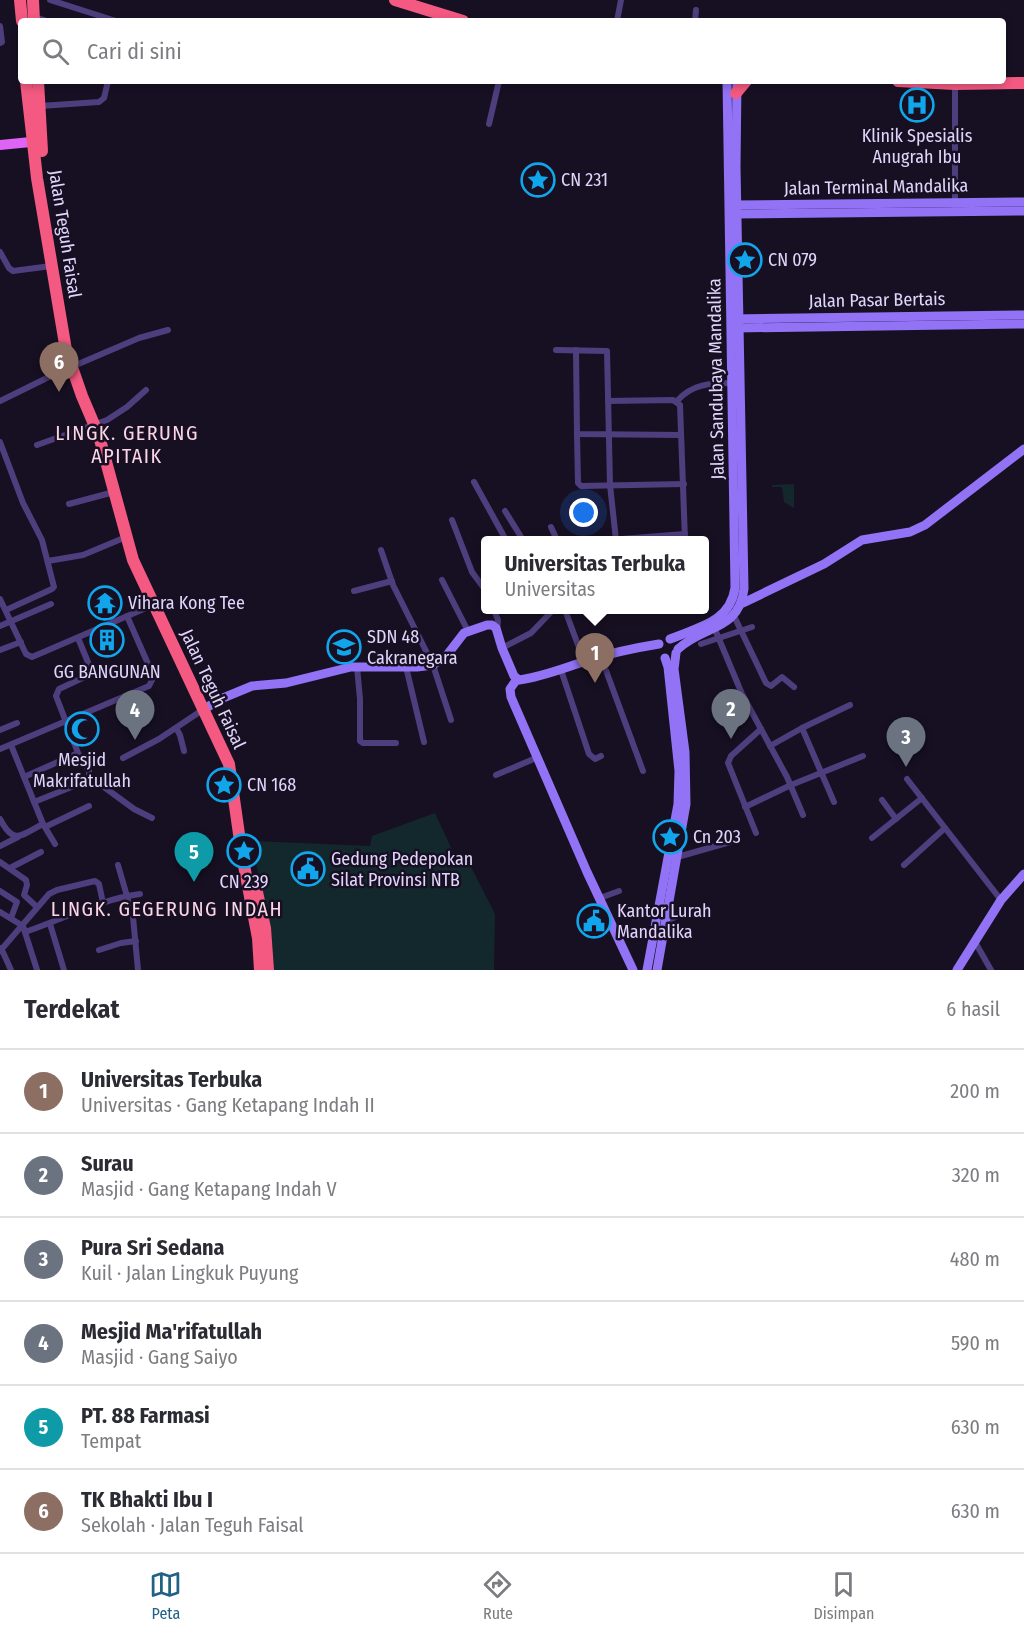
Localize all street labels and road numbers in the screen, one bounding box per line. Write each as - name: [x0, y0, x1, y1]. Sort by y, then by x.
- street label: Jalan Teguh Faisal: [44, 168, 86, 300]
- street label: Jalan Terminal Mandalika: [784, 174, 969, 200]
- street label: Jalan Sandubaya Mandalika: [703, 278, 729, 480]
- street label: Jalan Pasar Bertais: [808, 288, 946, 312]
- street label: Jalan Teguh Faisal: [176, 626, 250, 753]

